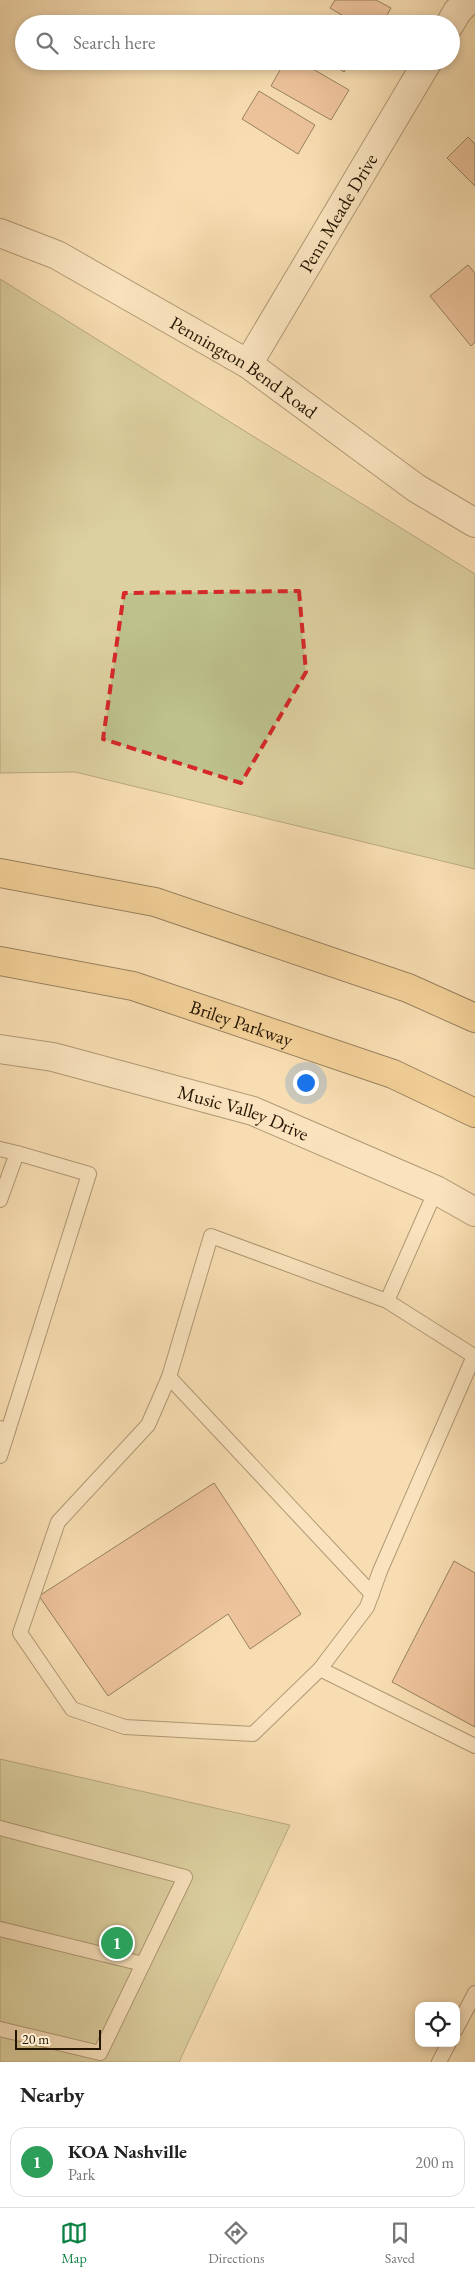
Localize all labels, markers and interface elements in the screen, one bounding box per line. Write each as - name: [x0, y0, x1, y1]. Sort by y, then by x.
- search box: [15, 15, 460, 70]
- icon: search: [33, 29, 61, 57]
- text: Search here: [73, 30, 155, 55]
- street label: Penn Meade Drive: [293, 149, 383, 277]
- street label: Pennington Bend Road: [166, 310, 323, 424]
- street label: Briley Parkway: [187, 994, 297, 1052]
- your location: [293, 1070, 319, 1096]
- street label: Music Valley Drive: [175, 1079, 313, 1146]
- pin: 1: [101, 1924, 133, 1962]
- map controls: [415, 2002, 460, 2047]
- button: locate: [415, 2002, 460, 2047]
- scale bar: [15, 2027, 101, 2050]
- text: 20 m: [22, 2030, 49, 2048]
- text: Nearby: [20, 2081, 84, 2108]
- text: KOA Nashville: [68, 2139, 187, 2164]
- text: 1: [33, 2152, 41, 2173]
- text: 200 m: [415, 2152, 454, 2173]
- text: Park: [68, 2164, 95, 2185]
- tab: Map: [60, 2219, 88, 2267]
- tab: Directions: [208, 2219, 265, 2267]
- tab: Saved: [385, 2219, 415, 2267]

